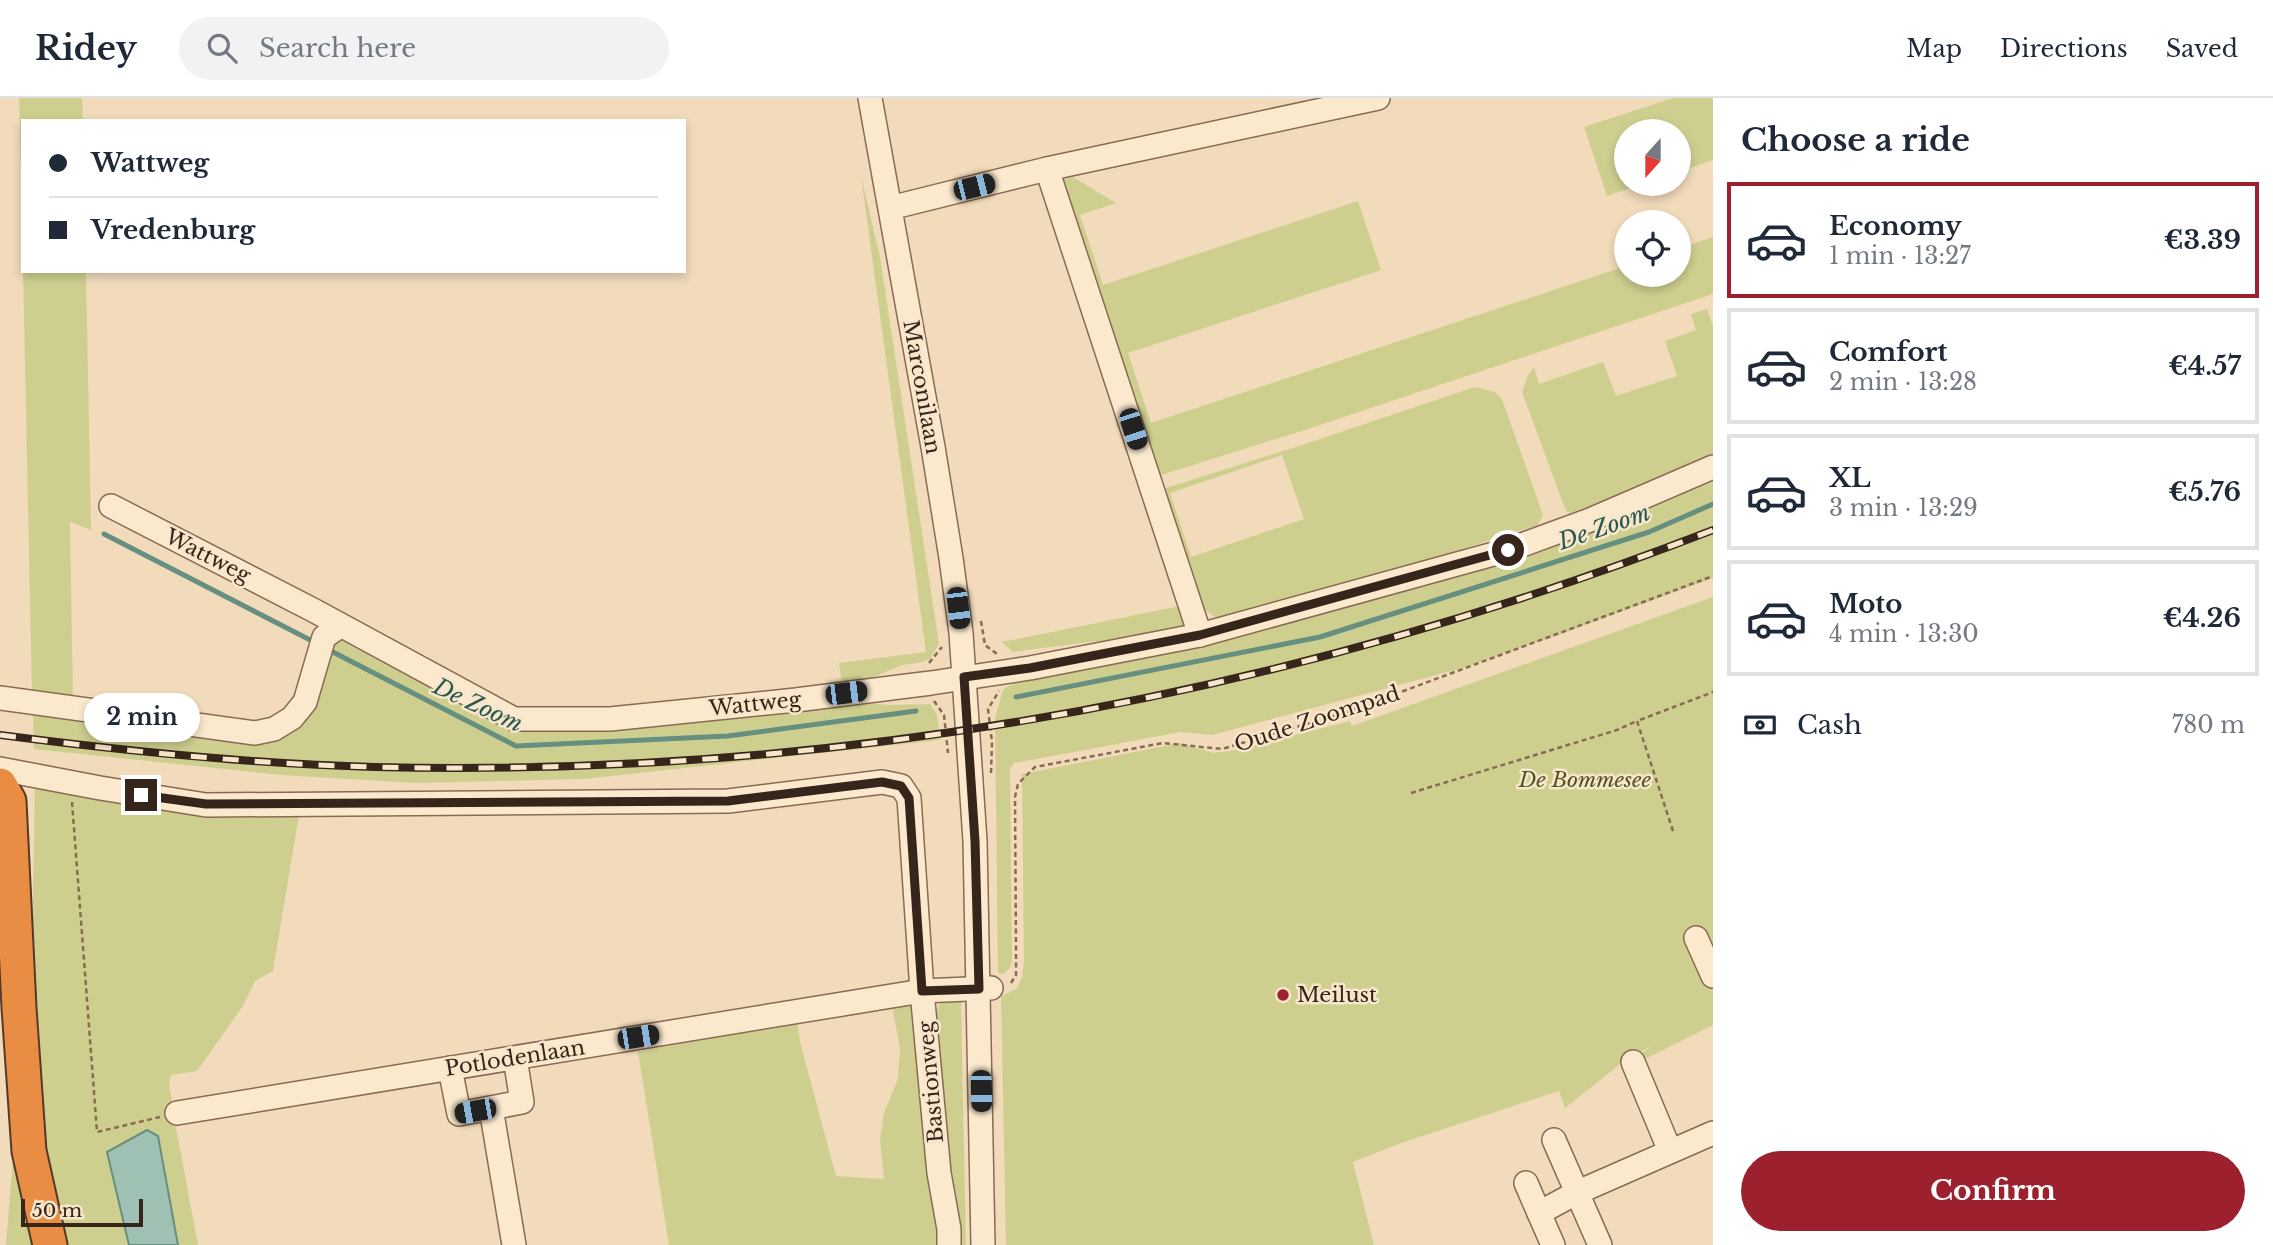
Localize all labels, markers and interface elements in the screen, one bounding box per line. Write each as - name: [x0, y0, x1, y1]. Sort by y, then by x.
- search box: [179, 17, 669, 80]
- text: Ridey: [35, 28, 137, 69]
- icon: search: [203, 29, 241, 67]
- text: Search here: [259, 32, 416, 64]
- text: Map: [1906, 34, 1962, 63]
- text: Directions: [2000, 34, 2128, 63]
- text: Saved: [2166, 34, 2238, 63]
- north arrow: [1614, 119, 1690, 196]
- map controls: [1614, 119, 1691, 287]
- text: Choose a ride: [1741, 120, 1970, 160]
- text: Wattweg: [91, 147, 209, 179]
- car: [952, 172, 997, 202]
- icon: car: [1745, 209, 1808, 272]
- button: locate: [1614, 210, 1691, 287]
- text: Economy: [1829, 210, 1962, 242]
- text: Vredenburg: [91, 214, 255, 246]
- text: €3.39: [2164, 224, 2241, 256]
- text: 1 min · 13:27: [1829, 242, 1971, 270]
- street label: Marconilaan: [897, 318, 947, 456]
- icon: car: [1745, 335, 1808, 398]
- text: Comfort: [1829, 336, 1947, 368]
- text: €4.57: [2168, 350, 2241, 382]
- text: 2 min · 13:28: [1829, 368, 1977, 396]
- car: [1117, 406, 1150, 452]
- icon: car: [1745, 461, 1808, 524]
- text: XL: [1829, 462, 1871, 494]
- text: €5.76: [2168, 476, 2241, 508]
- text: 3 min · 13:29: [1829, 494, 1978, 522]
- water label: De Zoom: [1553, 498, 1654, 556]
- street label: Wattweg: [160, 523, 255, 589]
- route start: [1492, 534, 1524, 566]
- car: [946, 586, 971, 630]
- icon: car: [1745, 587, 1808, 650]
- text: Moto: [1829, 588, 1902, 620]
- text: €4.26: [2163, 602, 2241, 634]
- text: 4 min · 13:30: [1829, 620, 1979, 648]
- water label: De Zoom: [428, 672, 527, 738]
- car: [824, 680, 869, 706]
- street label: Oude Zoompad: [1231, 680, 1403, 758]
- street label: Wattweg: [707, 686, 803, 722]
- callout: 2 min: [83, 694, 199, 742]
- text: 2 min: [106, 703, 178, 731]
- icon: cash: [1741, 706, 1779, 744]
- text: Cash: [1797, 709, 1862, 741]
- text: 780 m: [2172, 711, 2245, 739]
- park label: De Bommesee: [1518, 767, 1652, 793]
- route end: [125, 779, 157, 811]
- place label: Meilust: [1297, 982, 1377, 1008]
- marker: Meilust: [1275, 987, 1291, 1003]
- street label: Bastionweg: [913, 1020, 949, 1144]
- car: [616, 1023, 661, 1051]
- street label: Potlodenlaan: [443, 1034, 587, 1082]
- car: [971, 1070, 992, 1112]
- car: [453, 1097, 498, 1125]
- button: Confirm: [1741, 1151, 2245, 1231]
- scale bar: [21, 1196, 144, 1228]
- text: 50 m: [32, 1199, 82, 1222]

